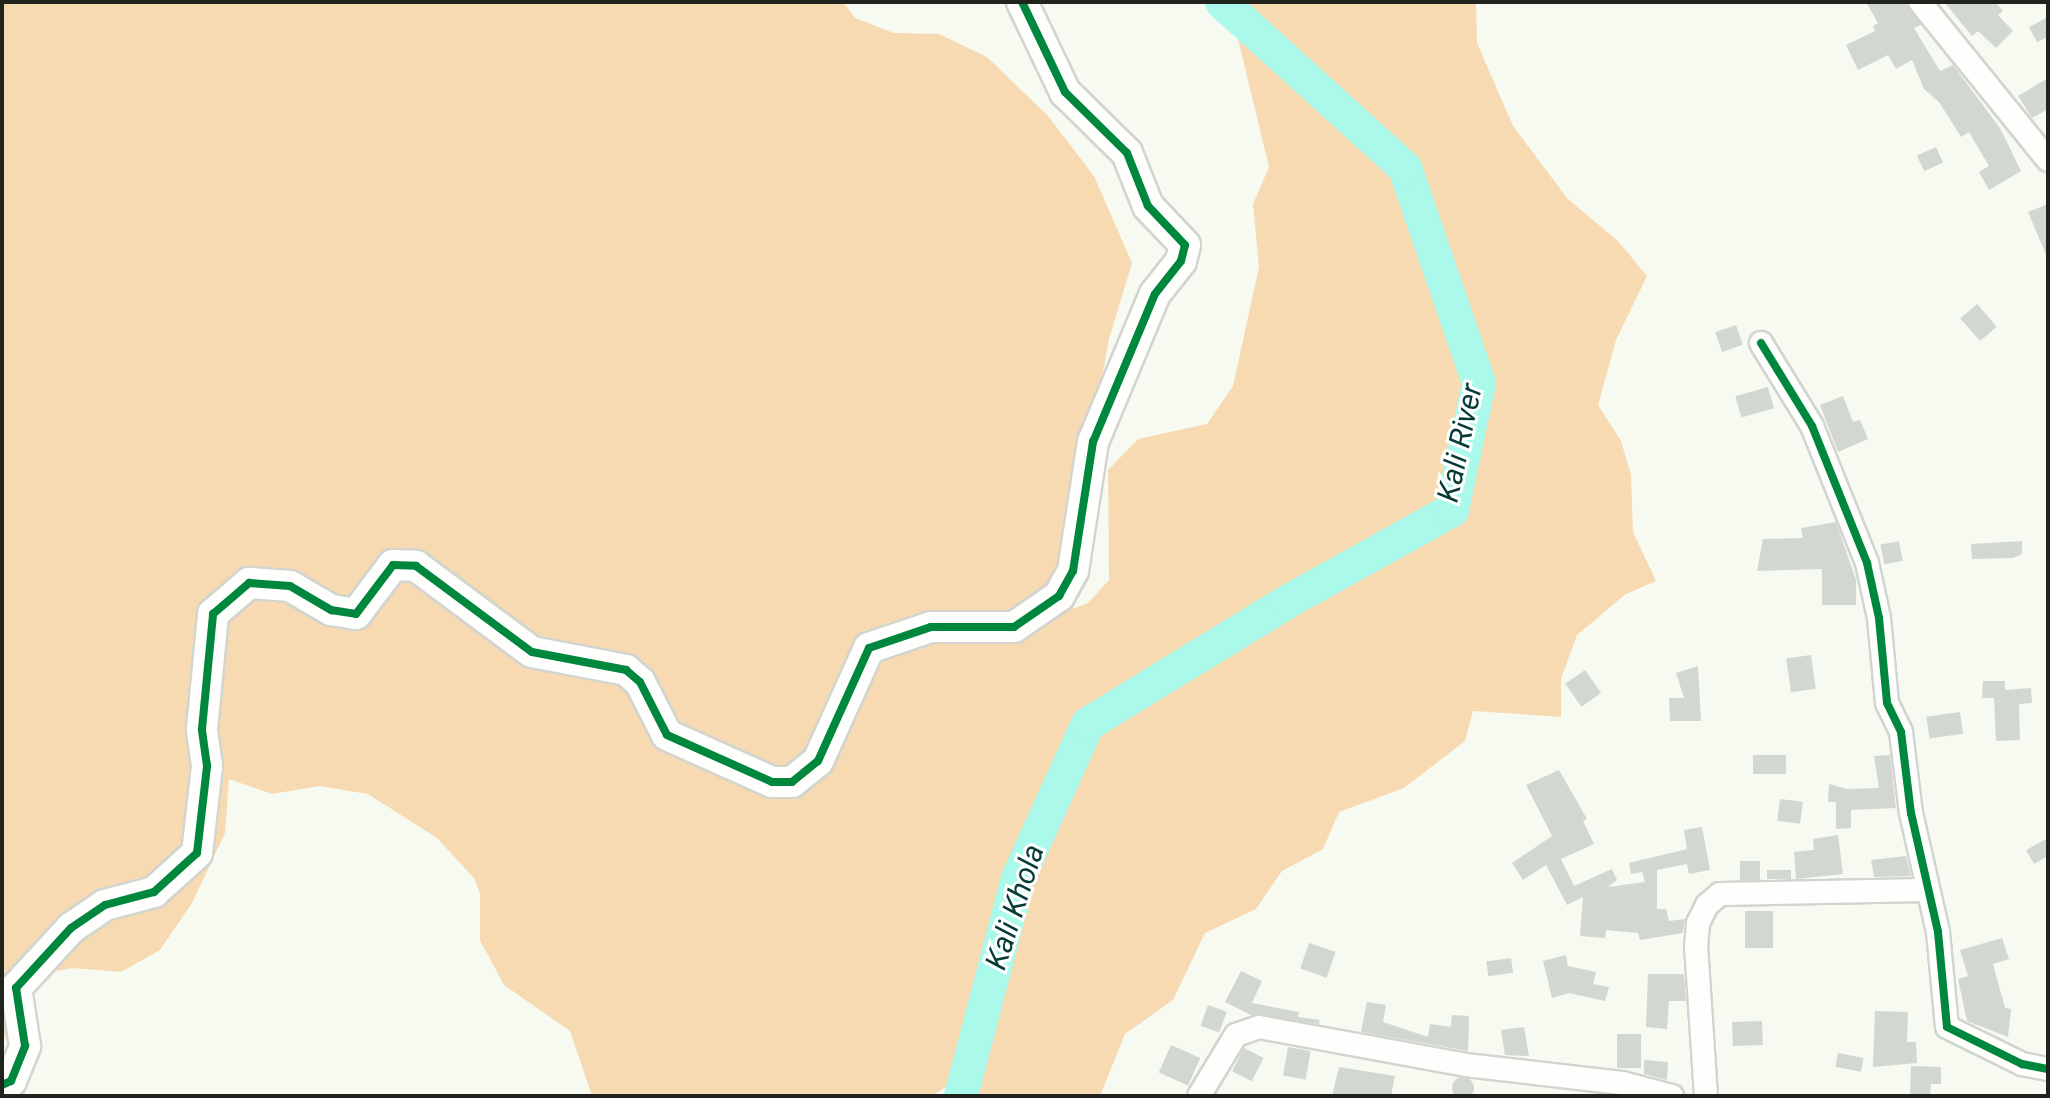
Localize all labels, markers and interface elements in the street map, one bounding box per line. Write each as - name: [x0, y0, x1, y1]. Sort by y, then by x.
- water label: Kali River: [1430, 381, 1490, 505]
- water label: Kali Khola: [978, 840, 1052, 974]

